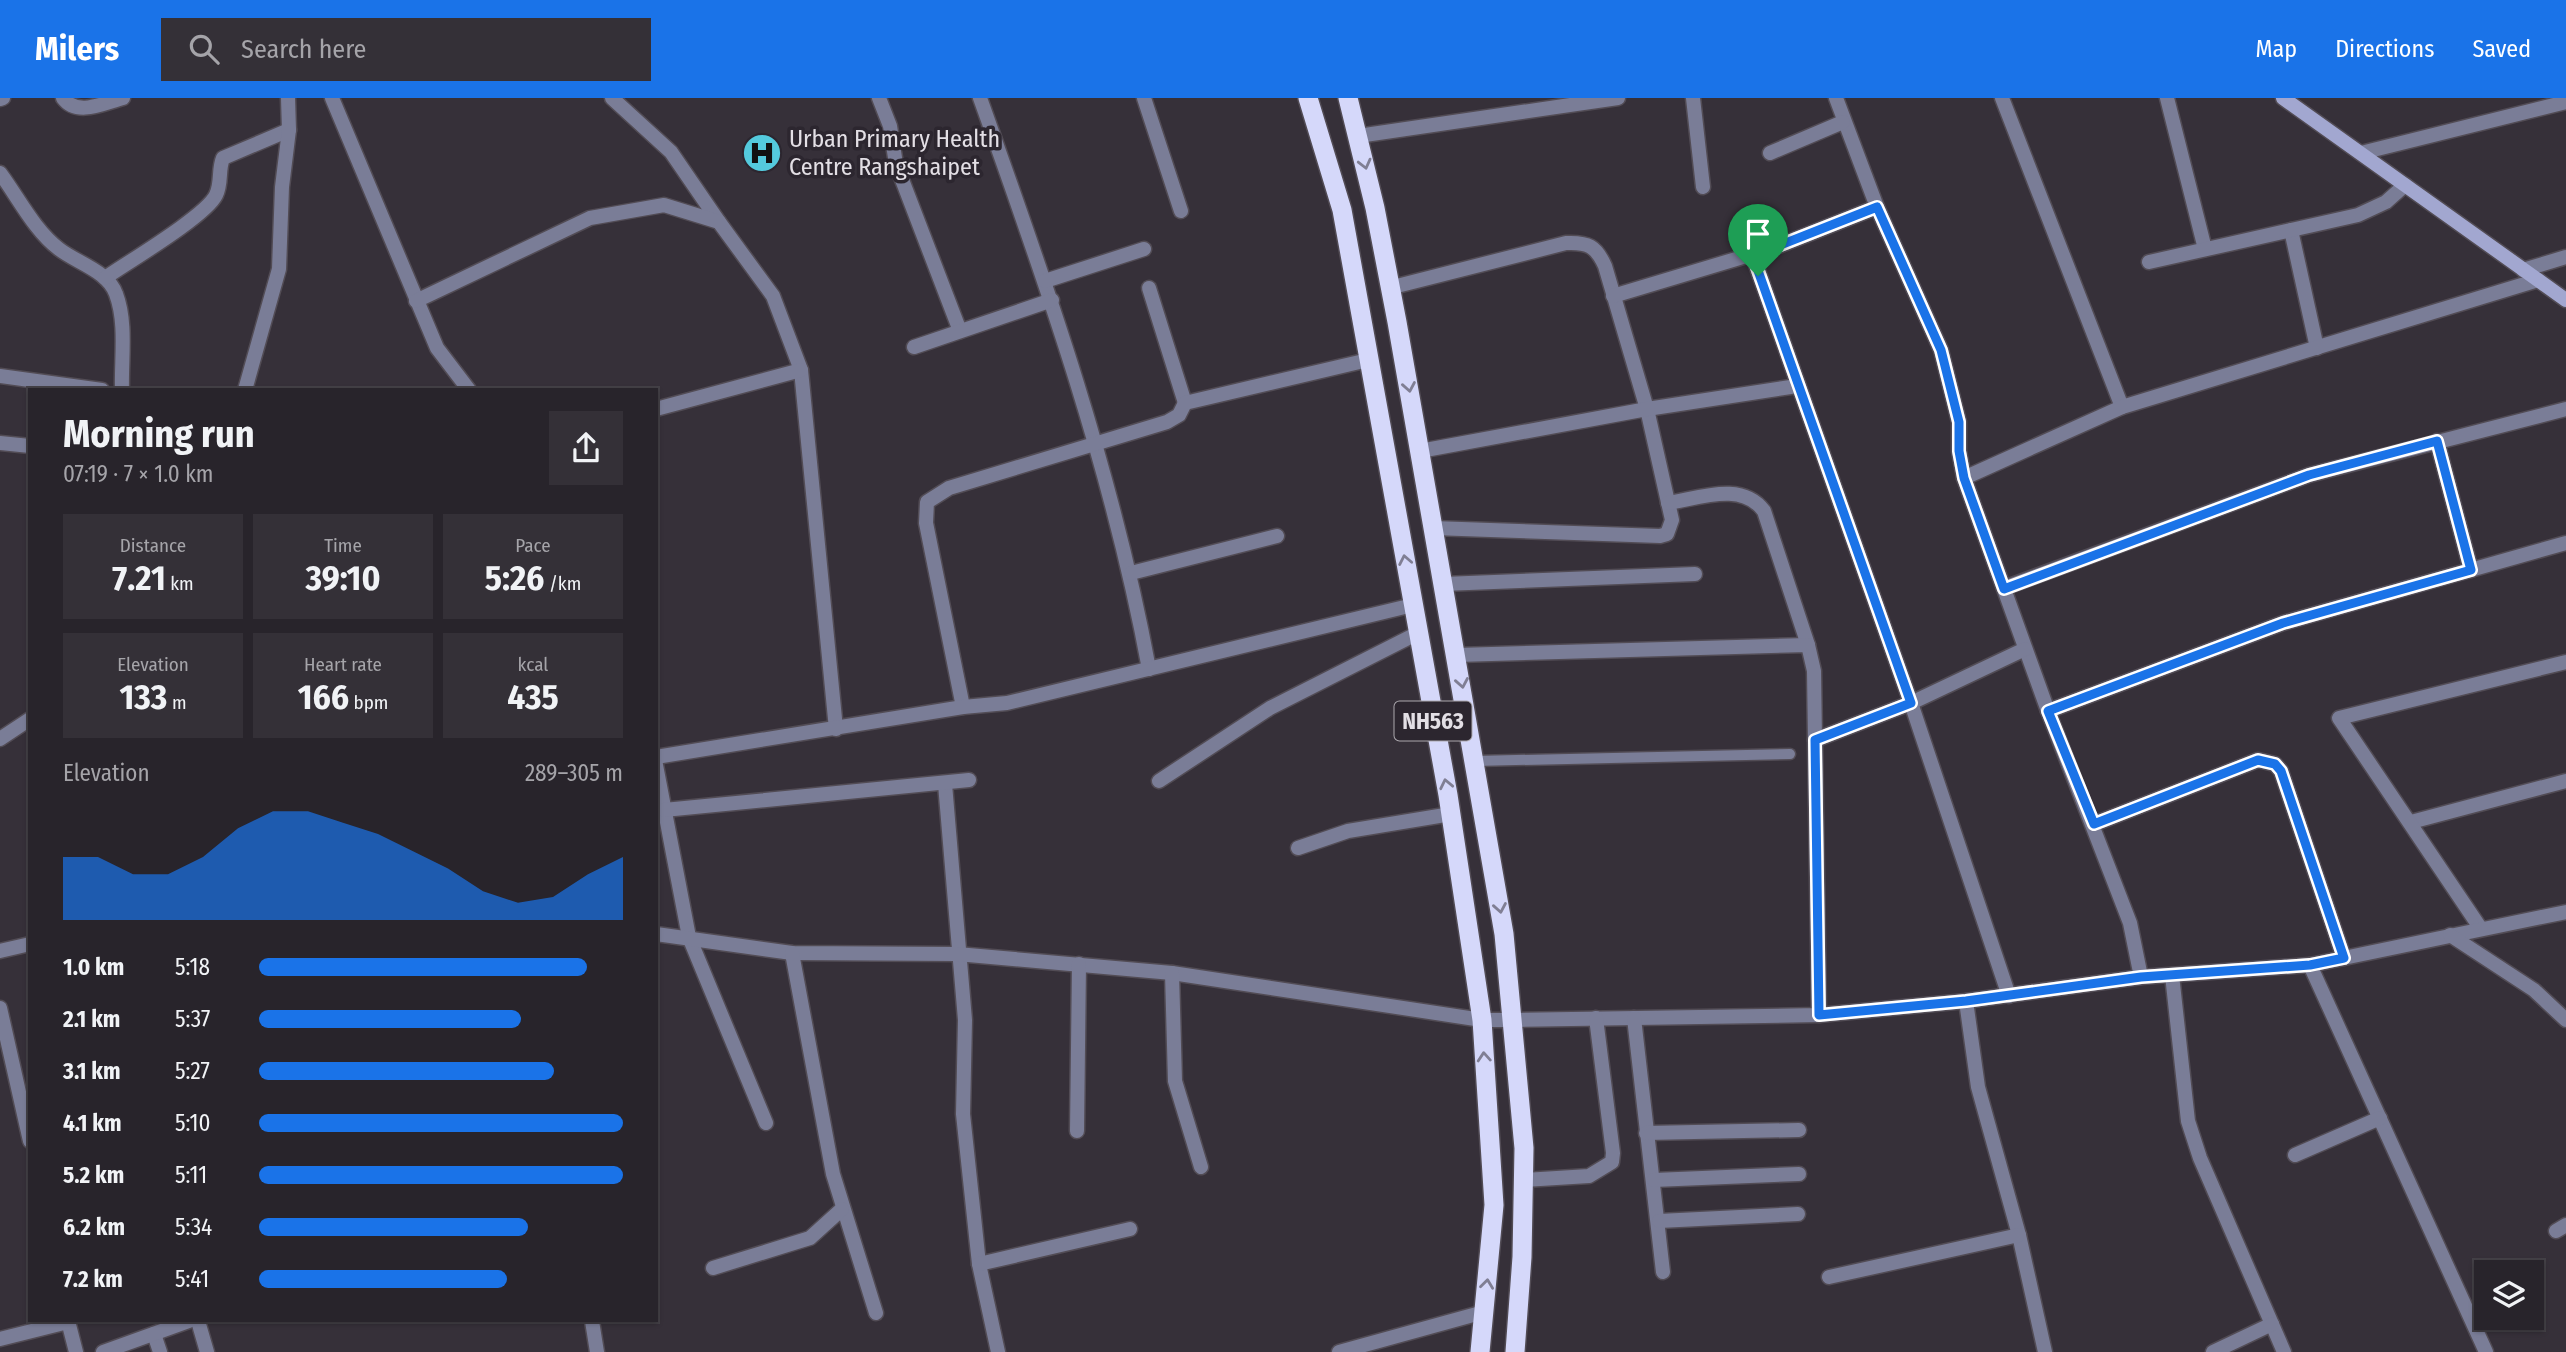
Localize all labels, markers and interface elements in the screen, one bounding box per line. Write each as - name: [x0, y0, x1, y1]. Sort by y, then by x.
- search box: [161, 18, 651, 81]
- text: Milers: [35, 29, 119, 69]
- icon: search: [185, 30, 223, 68]
- text: Search here: [241, 34, 366, 65]
- text: Map: [2256, 35, 2297, 63]
- text: Directions: [2335, 35, 2434, 63]
- text: Saved: [2472, 35, 2531, 63]
- place label: Urban Primary Health Centre Rangshaipet: [789, 125, 1000, 181]
- hospital icon: Urban Primary Health Centre Rangshaipet: [741, 132, 783, 174]
- one-way arrow: [1357, 158, 1371, 170]
- pin: [1728, 204, 1788, 276]
- icon: arrive: [1739, 215, 1777, 253]
- one-way arrow: [1401, 381, 1416, 393]
- text: Morning run: [63, 411, 255, 457]
- button: share: [549, 411, 623, 485]
- text: 07:19 · 7 × 1.0 km: [63, 460, 214, 488]
- text: Distance: [120, 534, 186, 557]
- text: Time: [324, 534, 362, 557]
- text: Pace: [515, 534, 551, 557]
- one-way arrow: [1398, 554, 1413, 566]
- text: 7.21: [112, 557, 166, 599]
- text: 39:10: [305, 557, 381, 599]
- text: 5:26: [485, 557, 544, 599]
- text: km: [166, 572, 194, 595]
- text: /km: [544, 572, 581, 595]
- text: Elevation: [117, 653, 189, 676]
- text: Heart rate: [304, 653, 382, 676]
- text: kcal: [518, 653, 548, 676]
- text: 133: [120, 676, 167, 718]
- text: 166: [298, 676, 349, 718]
- text: 435: [507, 676, 559, 718]
- one-way arrow: [1454, 677, 1469, 689]
- text: m: [167, 691, 187, 714]
- text: bpm: [349, 691, 388, 714]
- road number: NH563: [1394, 702, 1472, 740]
- text: Elevation: [63, 759, 150, 787]
- text: 289–305 m: [525, 759, 623, 787]
- one-way arrow: [1439, 778, 1454, 790]
- one-way arrow: [1492, 902, 1507, 914]
- text: 1.0 km: [63, 953, 124, 981]
- text: 5:18: [175, 953, 210, 981]
- text: 2.1 km: [63, 1005, 120, 1033]
- text: 5:37: [175, 1005, 210, 1033]
- one-way arrow: [1477, 1052, 1492, 1063]
- text: 3.1 km: [63, 1057, 121, 1085]
- text: 5:27: [175, 1057, 210, 1085]
- text: 4.1 km: [63, 1109, 122, 1137]
- text: 5:10: [175, 1109, 210, 1137]
- text: 5.2 km: [63, 1161, 124, 1189]
- text: 5:11: [175, 1161, 207, 1189]
- text: 6.2 km: [63, 1213, 125, 1241]
- text: 5:34: [175, 1213, 212, 1241]
- map controls: [2474, 1260, 2544, 1330]
- button: layers: [2474, 1260, 2544, 1330]
- text: 7.2 km: [63, 1265, 123, 1293]
- text: 5:41: [175, 1265, 209, 1293]
- one-way arrow: [1479, 1278, 1494, 1290]

